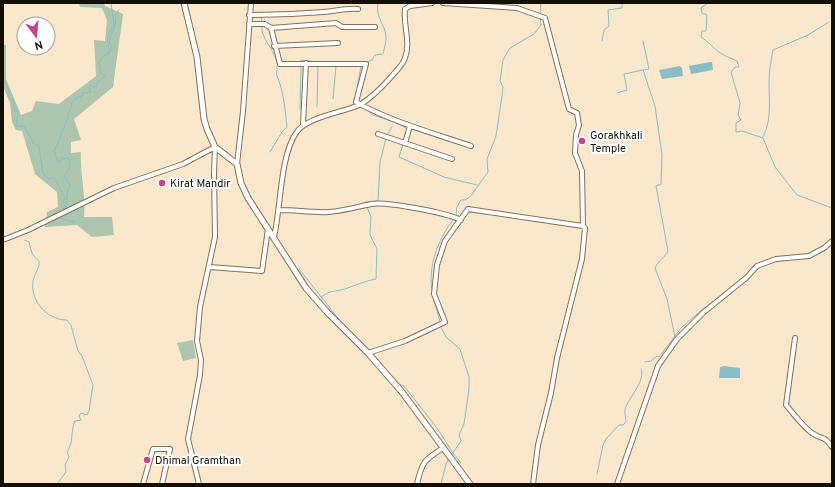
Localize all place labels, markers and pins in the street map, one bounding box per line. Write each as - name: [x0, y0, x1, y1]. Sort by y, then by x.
- place label: Gorakhkali Temple: [590, 129, 643, 156]
- marker: Gorakhkali Temple: [577, 136, 587, 146]
- place label: Kirat Mandir: [170, 177, 231, 191]
- marker: Kirat Mandir: [157, 178, 167, 188]
- place label: Dhimal Gramthan: [155, 454, 241, 468]
- marker: Dhimal Gramthan: [142, 455, 152, 465]

